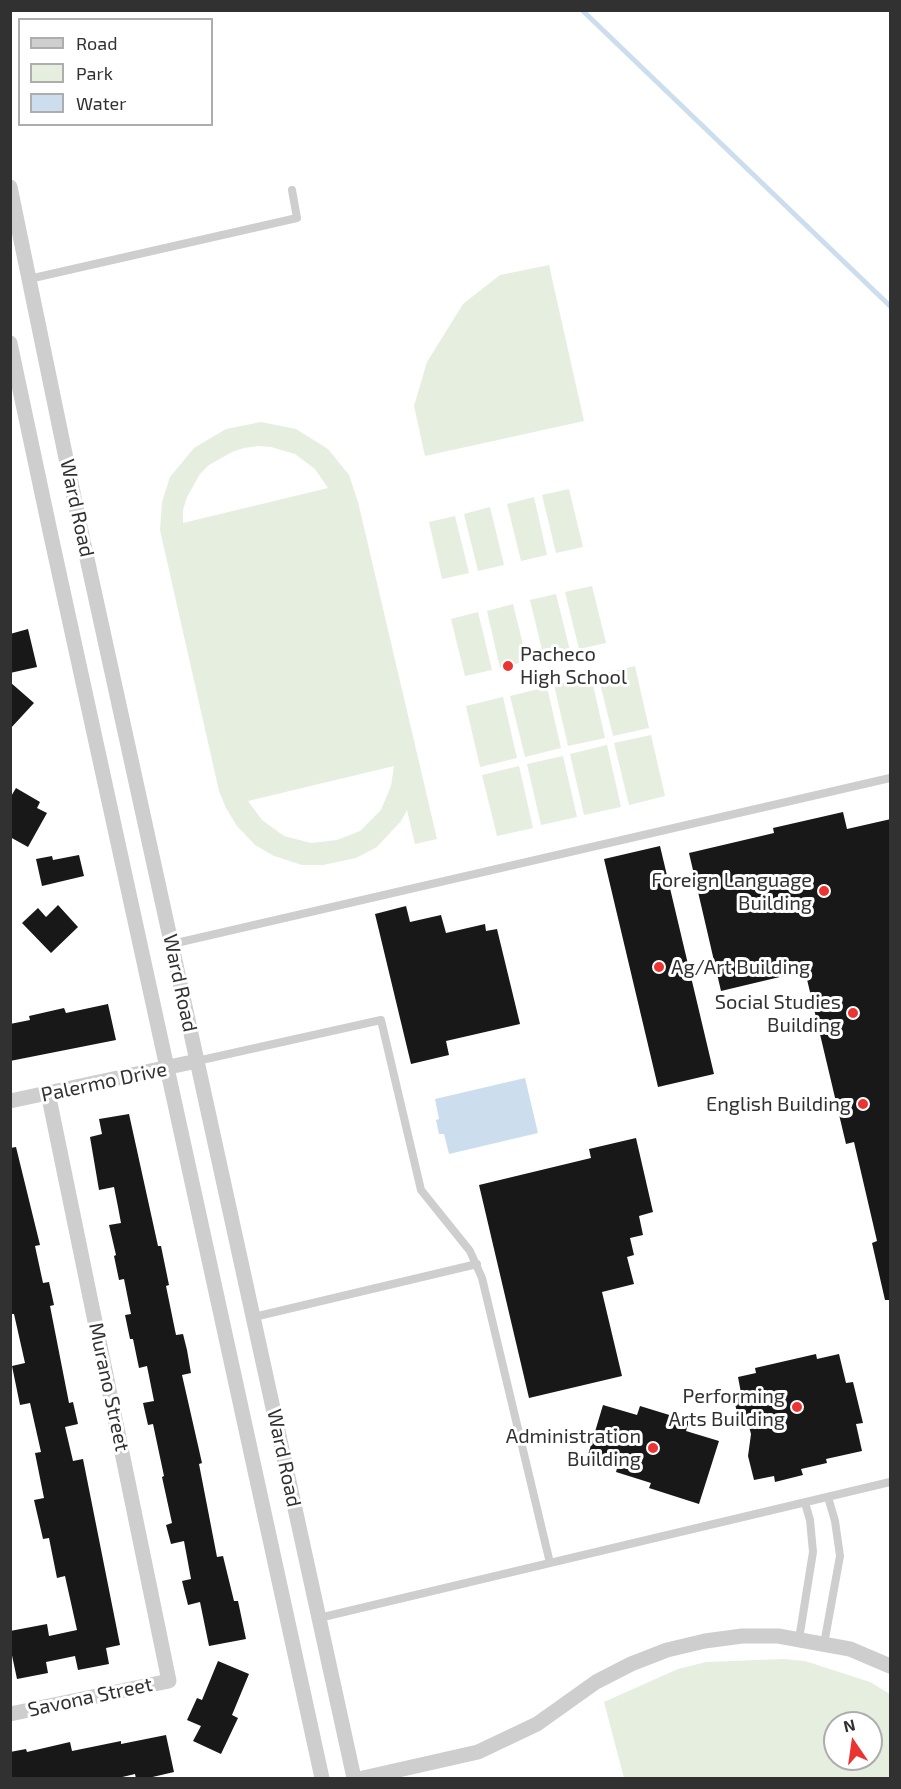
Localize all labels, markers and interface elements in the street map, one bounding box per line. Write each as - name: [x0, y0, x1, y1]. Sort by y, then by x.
- legend: [18, 18, 213, 126]
- text: Road: [76, 32, 117, 54]
- text: Park: [76, 62, 113, 84]
- text: Water: [76, 92, 126, 114]
- street label: Ward Road: [55, 457, 99, 559]
- place label: Pacheco High School: [520, 642, 627, 689]
- marker: Pacheco High School: [501, 659, 515, 673]
- place label: Foreign Language Building: [651, 868, 812, 915]
- marker: Foreign Language Building: [817, 884, 831, 898]
- street label: Ward Road: [158, 932, 202, 1034]
- place label: Ag/Art Building: [671, 955, 810, 979]
- marker: Ag/Art Building: [652, 960, 666, 974]
- place label: Social Studies Building: [715, 990, 841, 1037]
- marker: Social Studies Building: [846, 1006, 860, 1020]
- street label: Palermo Drive: [39, 1057, 169, 1107]
- place label: English Building: [706, 1092, 851, 1116]
- marker: English Building: [856, 1097, 870, 1111]
- street label: Murano Street: [84, 1320, 134, 1454]
- place label: Performing Arts Building: [668, 1384, 785, 1431]
- marker: Performing Arts Building: [790, 1400, 804, 1414]
- street label: Ward Road: [262, 1407, 306, 1509]
- place label: Administration Building: [506, 1424, 641, 1471]
- marker: Administration Building: [646, 1441, 660, 1455]
- street label: Savona Street: [26, 1672, 154, 1722]
- north arrow: [823, 1711, 883, 1771]
- text: N: [842, 1714, 857, 1735]

